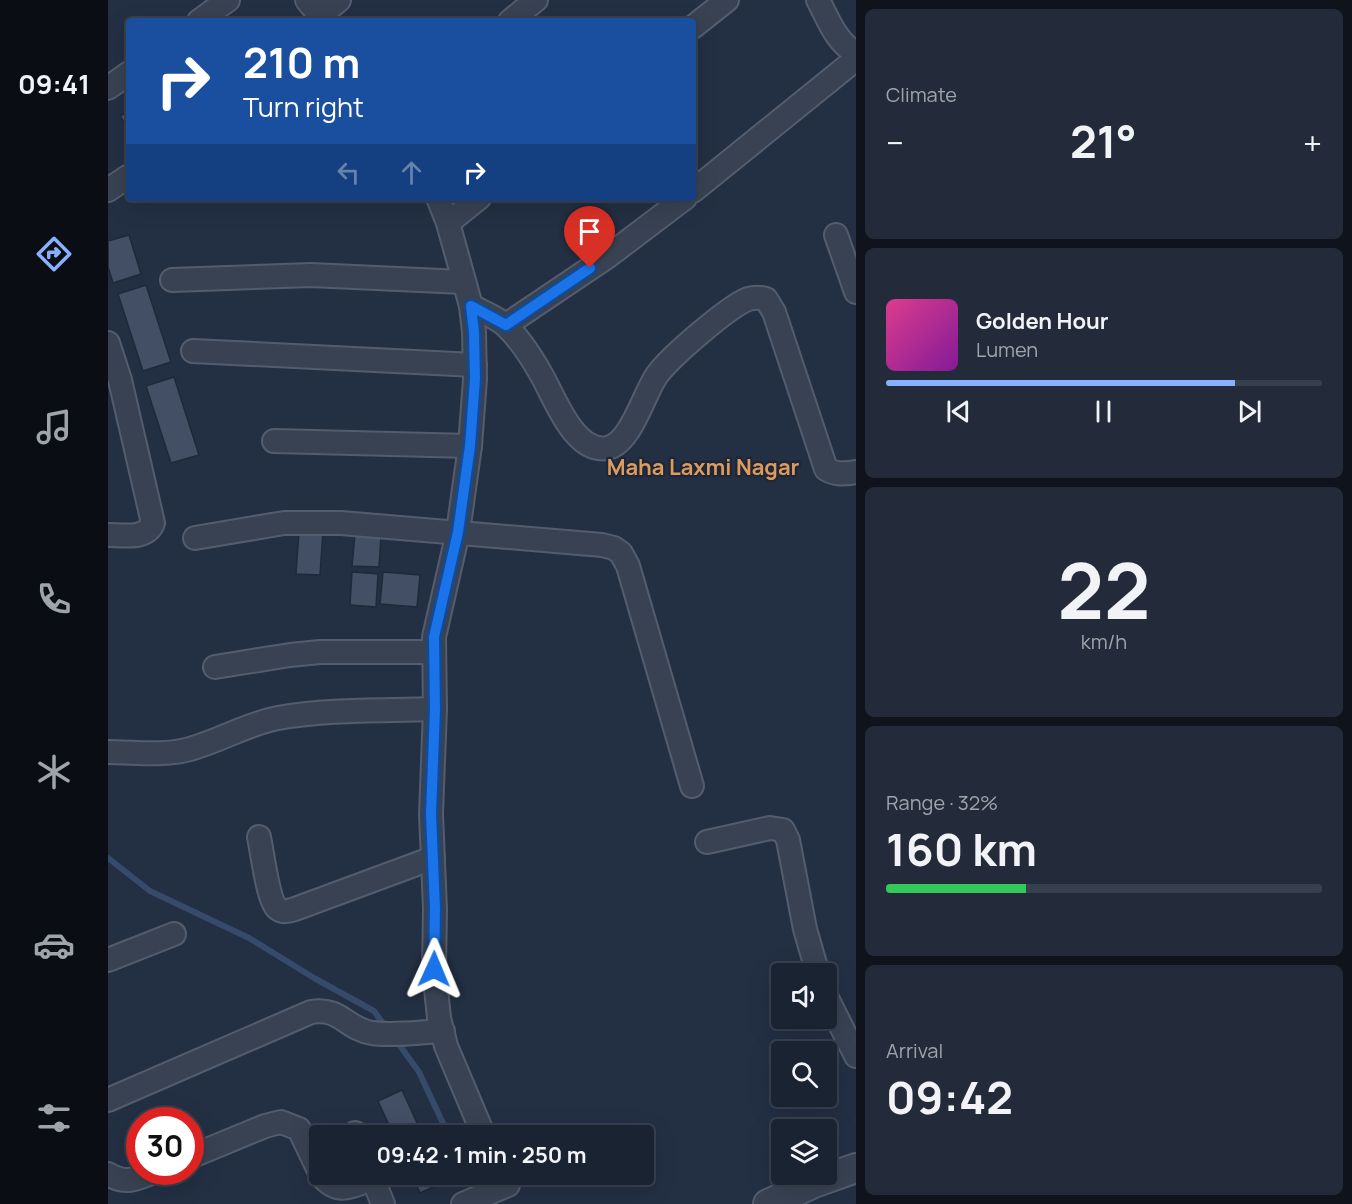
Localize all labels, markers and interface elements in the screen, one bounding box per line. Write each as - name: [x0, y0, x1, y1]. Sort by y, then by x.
- text: 210 m: [243, 33, 360, 91]
- icon: right: [144, 42, 222, 120]
- text: 09:41: [18, 65, 90, 102]
- text: Climate: [886, 81, 957, 108]
- text: Turn right: [243, 88, 364, 125]
- text: 21°: [1070, 110, 1137, 172]
- text: −: [886, 120, 904, 165]
- text: +: [1303, 120, 1322, 165]
- icon: left: [332, 156, 365, 189]
- icon: ahead: [395, 156, 428, 189]
- icon: right: [458, 156, 491, 189]
- pin: [564, 206, 615, 268]
- icon: arrive: [573, 215, 606, 248]
- icon: directions: [33, 233, 75, 275]
- text: Golden Hour: [976, 306, 1109, 336]
- text: Lumen: [976, 336, 1038, 363]
- icon: previous: [942, 395, 975, 428]
- icon: pause: [1087, 395, 1120, 428]
- icon: next: [1233, 395, 1266, 428]
- icon: music: [33, 406, 75, 448]
- district label: Maha Laxmi Nagar: [607, 452, 800, 482]
- text: 22: [1058, 536, 1150, 642]
- icon: phone: [33, 578, 75, 620]
- text: km/h: [1081, 628, 1127, 655]
- icon: climate: [33, 751, 75, 793]
- text: Range · 32%: [886, 789, 998, 816]
- text: 160 km: [886, 818, 1037, 880]
- icon: car: [33, 924, 75, 966]
- position arrow: [402, 937, 466, 1001]
- map controls: [771, 963, 837, 1185]
- button: sound: [771, 963, 837, 1029]
- text: Arrival: [886, 1037, 943, 1064]
- button: search: [771, 1041, 837, 1107]
- text: 09:42: [886, 1066, 1013, 1128]
- icon: filters: [33, 1097, 75, 1139]
- speed limit sign: 30: [126, 1107, 204, 1185]
- button: layers: [771, 1119, 837, 1185]
- text: 09:42 · 1 min · 250 m: [377, 1140, 586, 1170]

